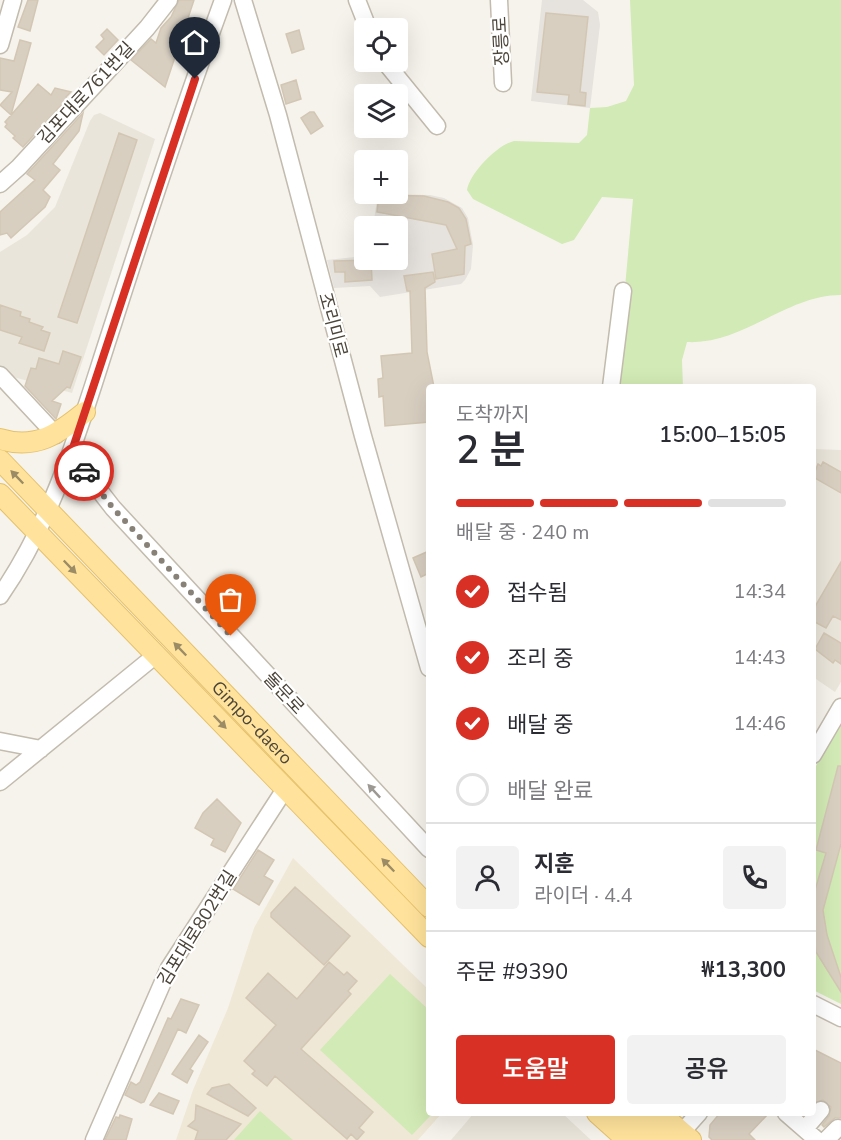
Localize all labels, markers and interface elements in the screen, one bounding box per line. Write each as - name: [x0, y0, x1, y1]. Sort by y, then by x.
- street label: 장릉로: [488, 16, 514, 66]
- pin: [169, 17, 220, 79]
- map controls: [354, 18, 408, 270]
- button: locate: [354, 18, 408, 72]
- icon: home: [178, 26, 211, 59]
- street label: 김포대로761번길: [32, 37, 140, 149]
- button: layers: [354, 84, 408, 138]
- button: +: [354, 150, 408, 204]
- button: −: [354, 216, 408, 270]
- street label: 조리미로: [313, 290, 353, 360]
- text: 도착까지: [456, 401, 530, 428]
- text: 15:00–15:05: [659, 420, 786, 450]
- text: 2 분: [456, 424, 526, 477]
- courier: [54, 441, 114, 501]
- icon: car: [68, 455, 101, 488]
- one-way arrow: [10, 471, 24, 485]
- text: 배달 중 · 240 m: [456, 519, 589, 546]
- one-way arrow: [62, 559, 76, 573]
- pin: [205, 574, 256, 636]
- icon: check: [456, 575, 489, 608]
- text: 접수됨: [507, 578, 568, 608]
- text: 14:34: [733, 578, 786, 605]
- icon: bag: [214, 583, 247, 616]
- icon: check: [456, 641, 489, 674]
- one-way arrow: [173, 642, 187, 657]
- text: 조리 중: [507, 644, 573, 674]
- text: 14:43: [733, 644, 786, 671]
- street label: 돌문로: [258, 667, 310, 719]
- street label: Gimpo-daero: [206, 676, 298, 770]
- icon: check: [456, 707, 489, 740]
- text: 배달 중: [507, 710, 573, 740]
- text: 14:46: [733, 710, 786, 737]
- one-way arrow: [213, 714, 227, 729]
- text: 배달 완료: [507, 776, 594, 806]
- one-way arrow: [368, 784, 381, 799]
- button: person: [456, 846, 519, 909]
- button: phone: [723, 846, 786, 909]
- text: 지훈: [534, 849, 574, 879]
- one-way arrow: [382, 859, 396, 873]
- street label: 김포대로802번길: [152, 866, 242, 990]
- text: 라이더 · 4.4: [534, 882, 633, 909]
- text: ₩13,300: [701, 955, 786, 985]
- text: 주문 #9390: [456, 957, 568, 987]
- button: 도움말: [456, 1035, 615, 1104]
- button: 공유: [627, 1035, 786, 1104]

